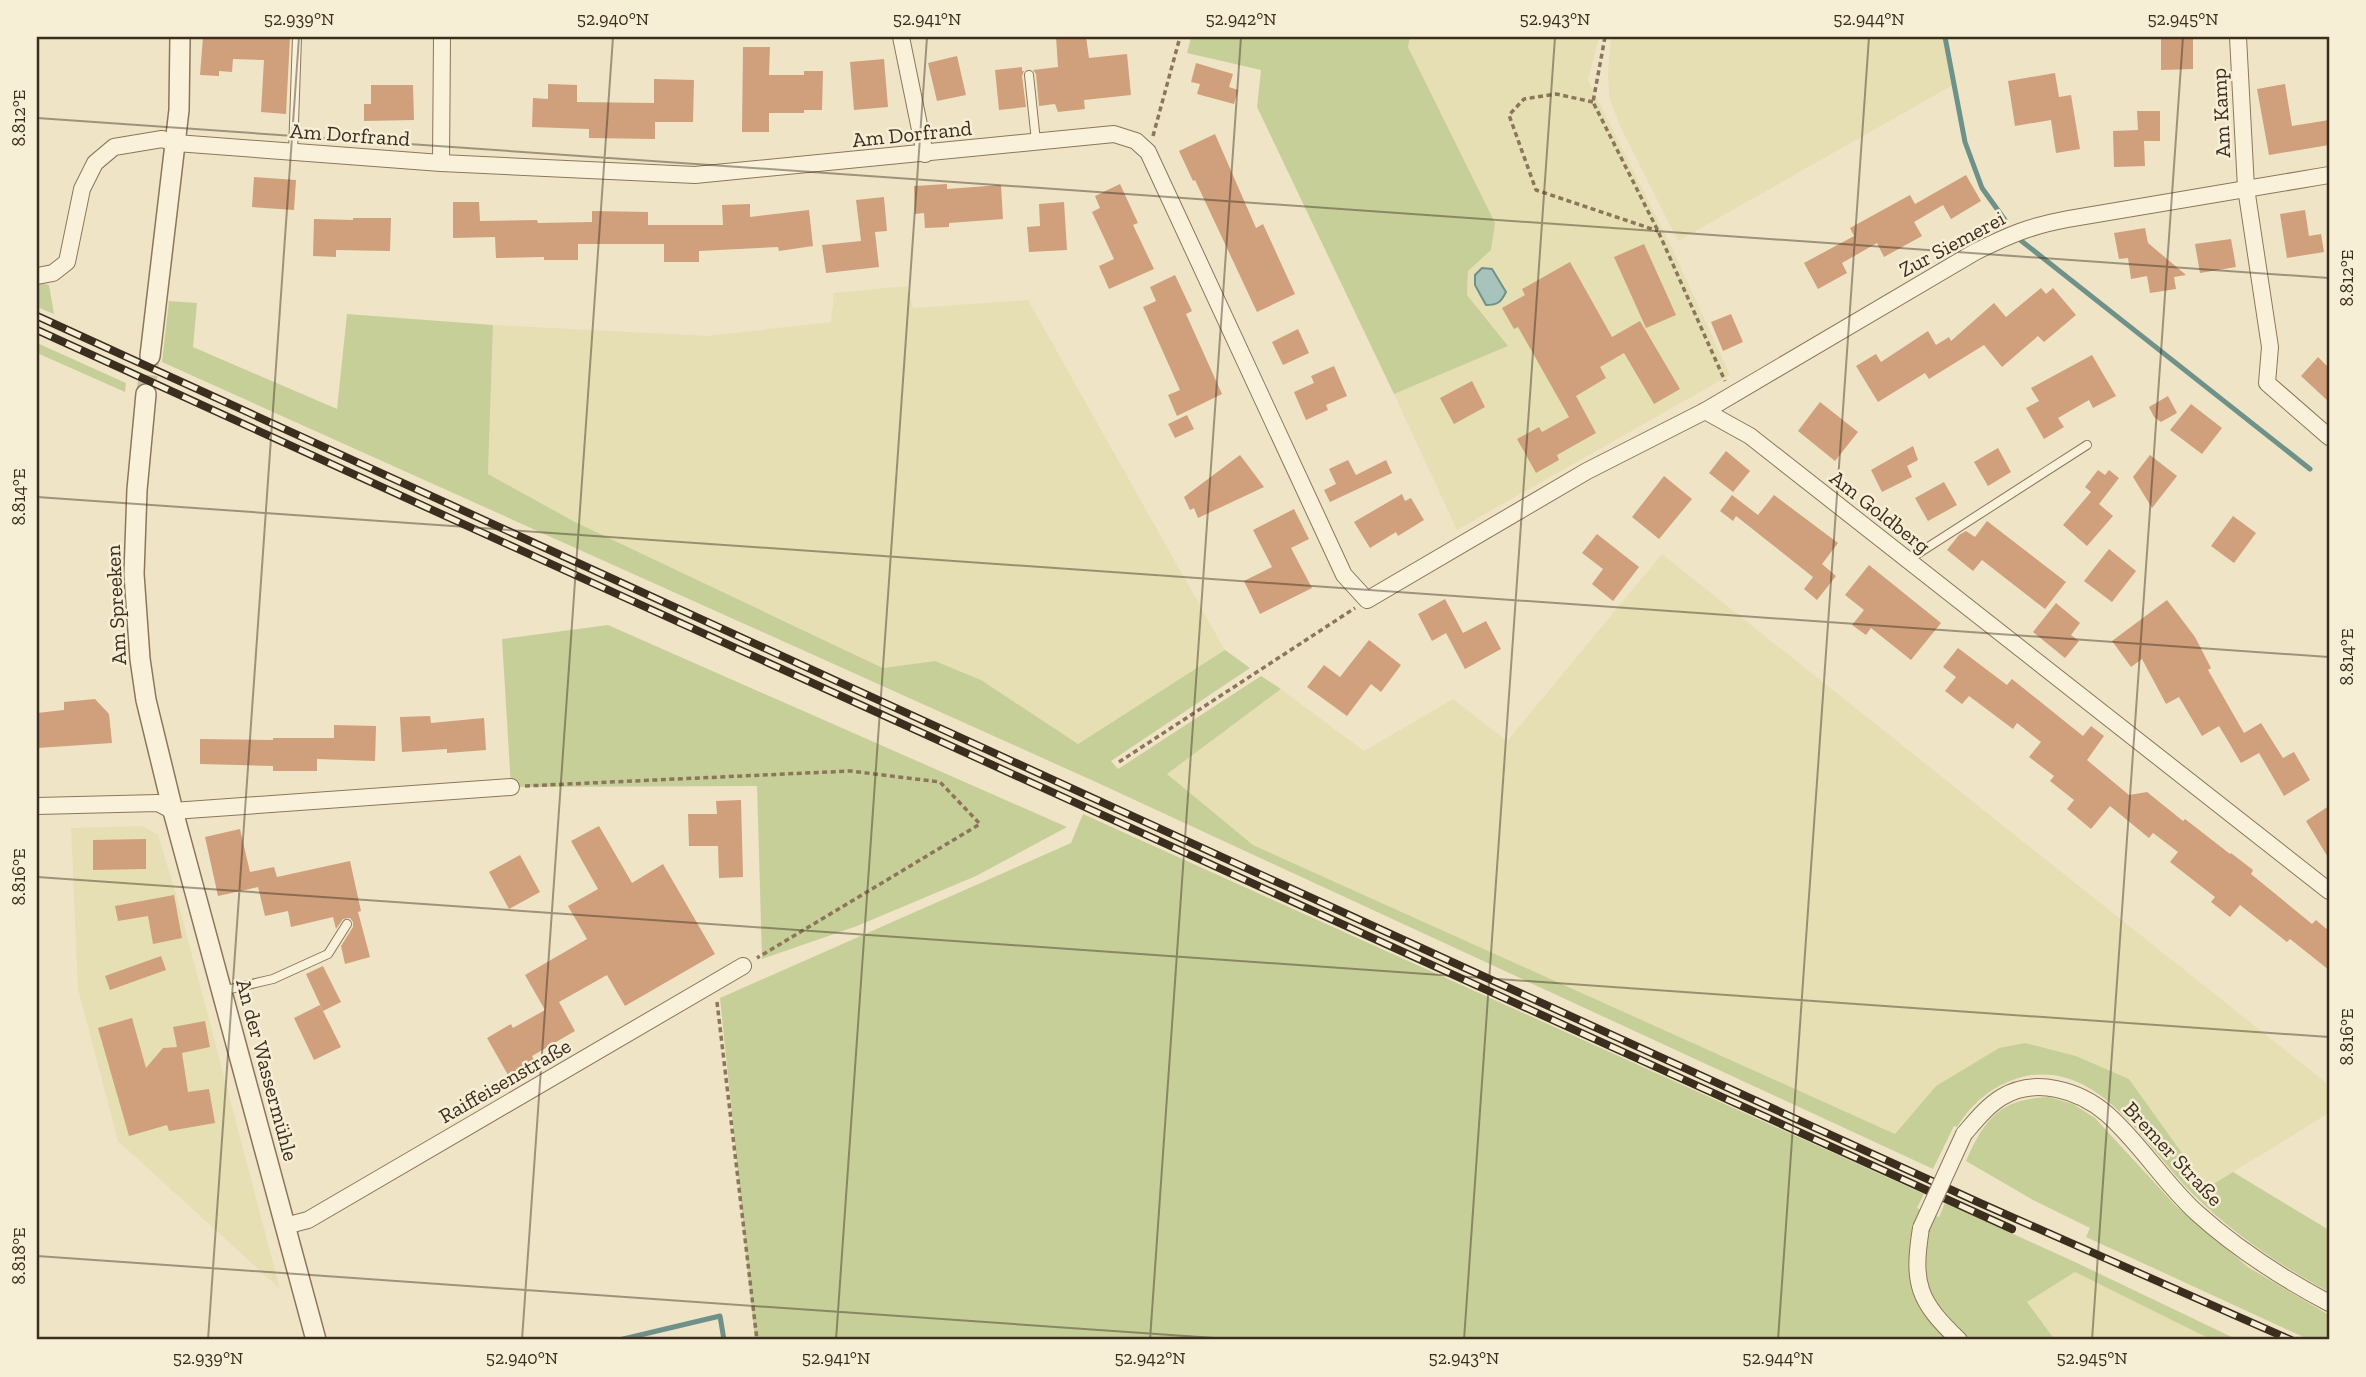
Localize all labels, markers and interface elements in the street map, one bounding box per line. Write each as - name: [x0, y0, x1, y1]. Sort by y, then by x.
- text: 52.939°N: [264, 8, 334, 30]
- text: 52.940°N: [577, 8, 649, 30]
- text: 52.941°N: [893, 8, 961, 30]
- text: 52.942°N: [1205, 8, 1277, 30]
- text: 52.943°N: [1520, 8, 1590, 30]
- text: 52.944°N: [1833, 8, 1905, 30]
- text: 52.945°N: [2147, 8, 2219, 30]
- street label: Am Kamp: [2206, 68, 2235, 159]
- text: 8.812°E: [8, 90, 30, 146]
- street label: Am Dorfrand: [851, 115, 973, 152]
- street label: Am Dorfrand: [289, 118, 411, 151]
- street label: Zur Siemerei: [1894, 205, 2009, 282]
- text: 8.812°E: [2336, 250, 2358, 306]
- street label: Am Goldberg: [1825, 465, 1936, 559]
- text: 8.814°E: [8, 469, 30, 525]
- street label: Am Spreeken: [100, 544, 131, 666]
- text: 8.814°E: [2336, 629, 2358, 685]
- text: 8.816°E: [8, 848, 30, 906]
- street label: An der Wassermühle: [231, 976, 304, 1164]
- text: 8.816°E: [2336, 1008, 2358, 1066]
- street label: Raiffeisenstraße: [434, 1033, 575, 1128]
- street label: Bremer Straße: [2118, 1096, 2228, 1211]
- text: 8.818°E: [8, 1227, 30, 1285]
- text: 52.939°N: [173, 1347, 243, 1369]
- text: 52.940°N: [486, 1347, 558, 1369]
- text: 52.941°N: [802, 1347, 870, 1369]
- text: 52.942°N: [1114, 1347, 1186, 1369]
- text: 52.943°N: [1429, 1347, 1499, 1369]
- text: 52.944°N: [1742, 1347, 1814, 1369]
- text: 52.945°N: [2056, 1347, 2128, 1369]

